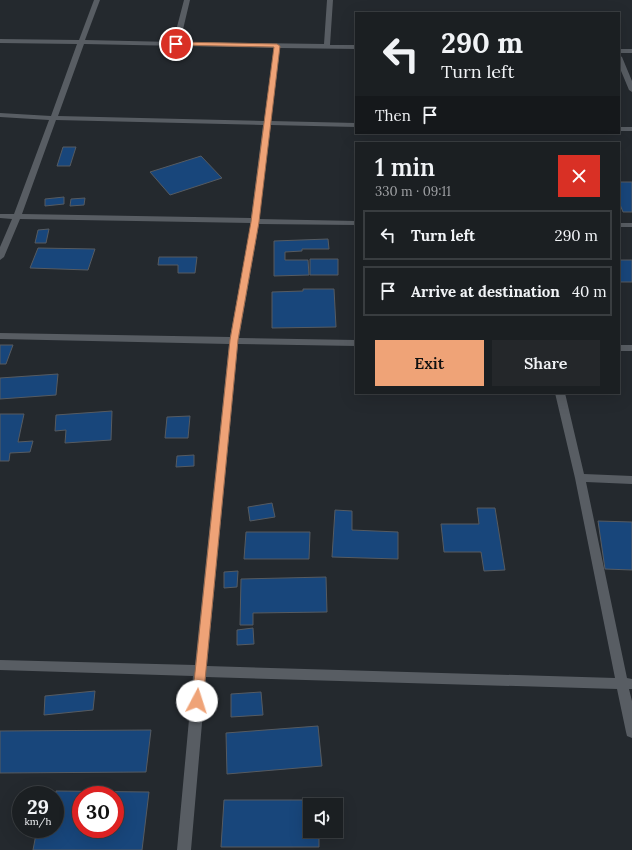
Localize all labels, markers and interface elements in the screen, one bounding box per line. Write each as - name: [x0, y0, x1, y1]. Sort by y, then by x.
- text: 290 m: [441, 25, 523, 61]
- pin: [159, 27, 193, 61]
- icon: left: [375, 28, 427, 80]
- icon: arrive: [165, 33, 187, 55]
- text: Turn left: [441, 60, 514, 83]
- icon: arrive: [419, 104, 441, 126]
- text: Then: [375, 106, 411, 125]
- text: 1 min: [375, 152, 435, 183]
- button: close: [558, 155, 600, 197]
- text: 330 m · 09:11: [375, 183, 451, 200]
- icon: left: [377, 224, 399, 246]
- text: Turn left: [411, 226, 475, 245]
- text: 290 m: [555, 226, 598, 245]
- icon: arrive: [377, 280, 399, 302]
- text: Arrive at destination: [411, 282, 560, 301]
- text: 40 m: [572, 282, 607, 301]
- button: Exit: [375, 340, 484, 386]
- button: Share: [492, 340, 600, 386]
- position arrow: [176, 680, 218, 722]
- speed limit sign: 30: [72, 786, 124, 838]
- text: 29: [27, 794, 49, 819]
- map controls: [303, 798, 343, 838]
- button: sound: [303, 798, 343, 838]
- text: km/h: [24, 815, 52, 828]

